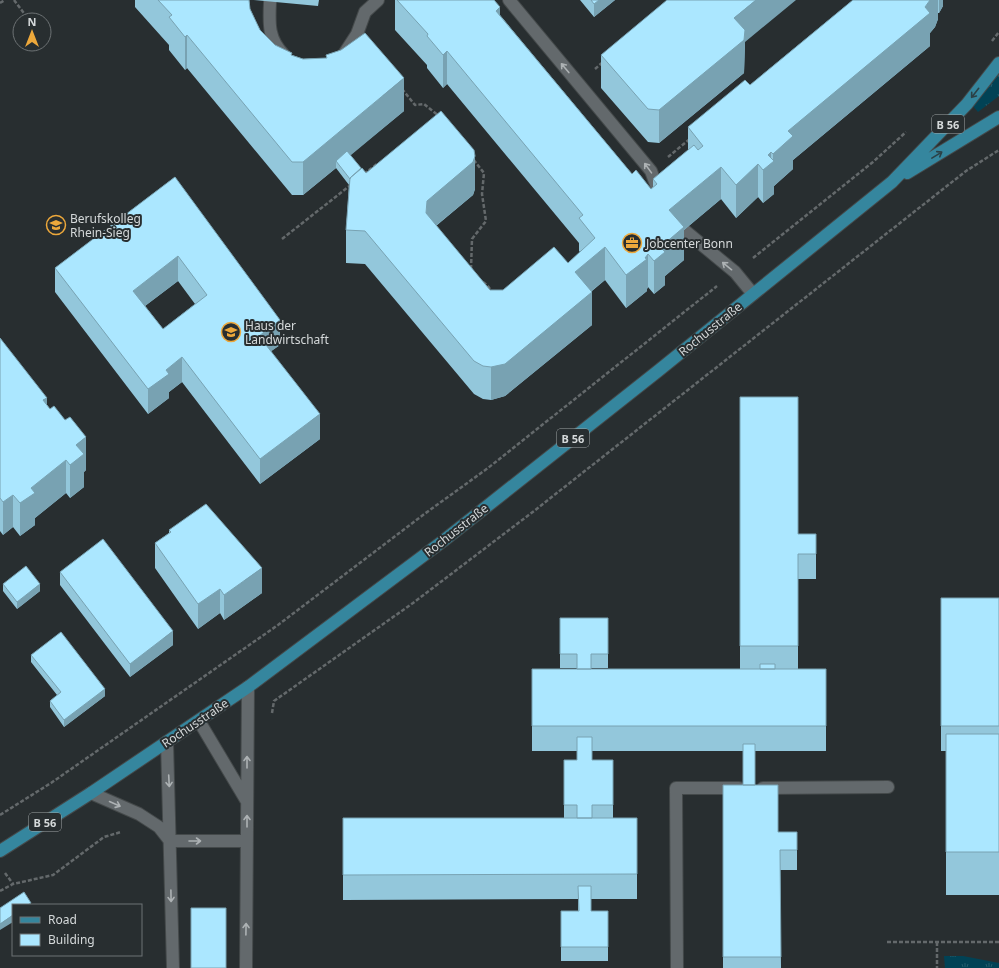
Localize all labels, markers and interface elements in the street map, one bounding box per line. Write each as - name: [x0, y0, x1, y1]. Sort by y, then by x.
- north arrow: [12, 12, 52, 52]
- text: N: [28, 14, 36, 29]
- one-way arrow: [561, 62, 570, 73]
- one-way arrow: [971, 88, 979, 99]
- road number: B 56: [932, 115, 964, 133]
- one-way arrow: [931, 150, 943, 158]
- one-way arrow: [643, 163, 652, 174]
- place label: Berufskolleg Rhein-Sieg: [70, 210, 141, 241]
- school or university icon: Berufskolleg Rhein-Sieg: [45, 214, 67, 236]
- office icon: Jobcenter Bonn: [621, 232, 643, 254]
- place label: Jobcenter Bonn: [645, 235, 733, 252]
- one-way arrow: [722, 261, 733, 270]
- street label: Rochusstraße: [675, 298, 745, 360]
- place label: Haus der Landwirtschaft: [245, 317, 329, 348]
- school or university icon: Haus der Landwirtschaft: [220, 321, 242, 343]
- road number: B 56: [557, 429, 589, 447]
- street label: Rochusstraße: [420, 499, 492, 560]
- street label: Rochusstraße: [158, 694, 232, 752]
- one-way arrow: [243, 756, 251, 769]
- one-way arrow: [166, 774, 173, 787]
- one-way arrow: [108, 801, 120, 808]
- road number: B 56: [29, 813, 61, 831]
- one-way arrow: [243, 815, 251, 828]
- one-way arrow: [188, 837, 201, 845]
- one-way arrow: [167, 889, 175, 902]
- legend: [12, 904, 142, 956]
- text: Road: [48, 911, 77, 928]
- one-way arrow: [242, 923, 250, 936]
- text: Building: [48, 931, 95, 948]

